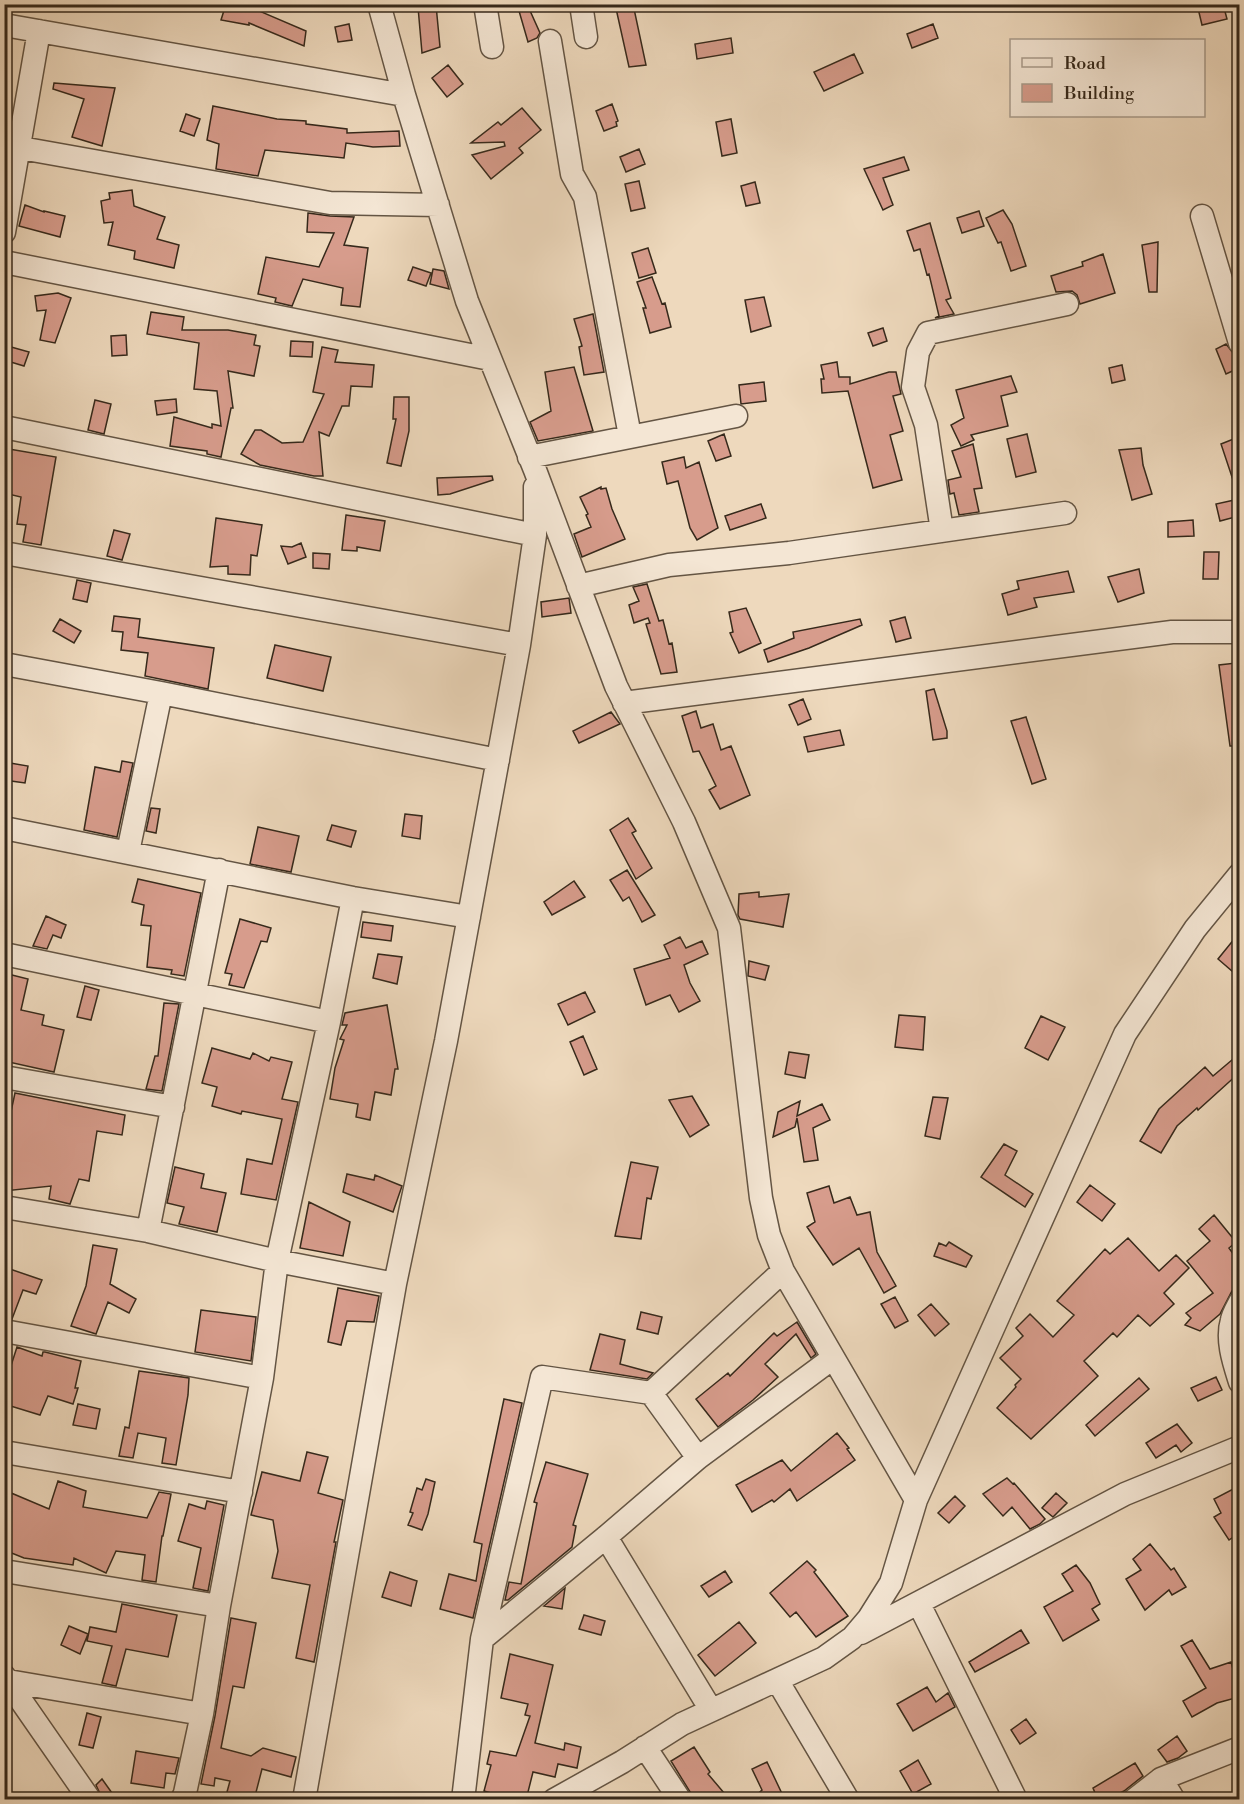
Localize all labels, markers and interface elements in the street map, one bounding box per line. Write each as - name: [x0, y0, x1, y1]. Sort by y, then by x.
- legend: [1010, 39, 1205, 117]
- text: Road: [1064, 52, 1107, 75]
- text: Building: [1063, 82, 1135, 105]

